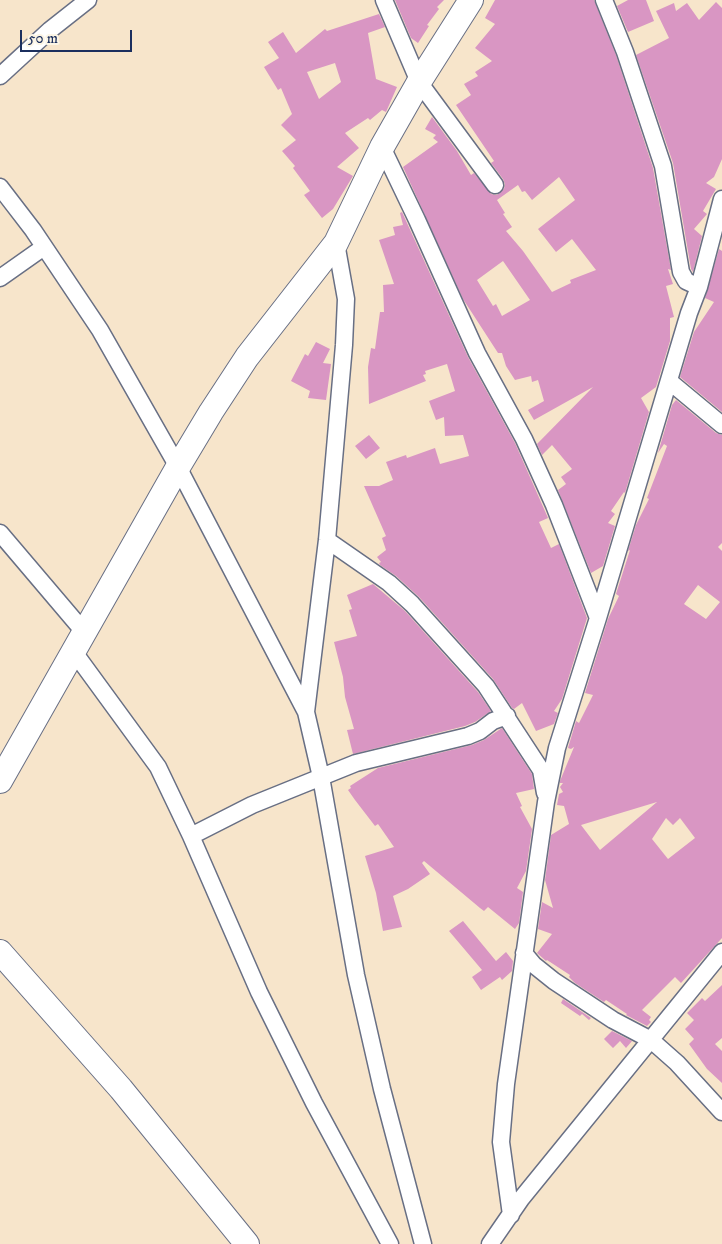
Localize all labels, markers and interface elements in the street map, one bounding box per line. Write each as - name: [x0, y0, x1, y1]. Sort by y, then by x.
- scale bar: [22, 20, 135, 52]
- text: 50 m: [28, 29, 58, 48]

